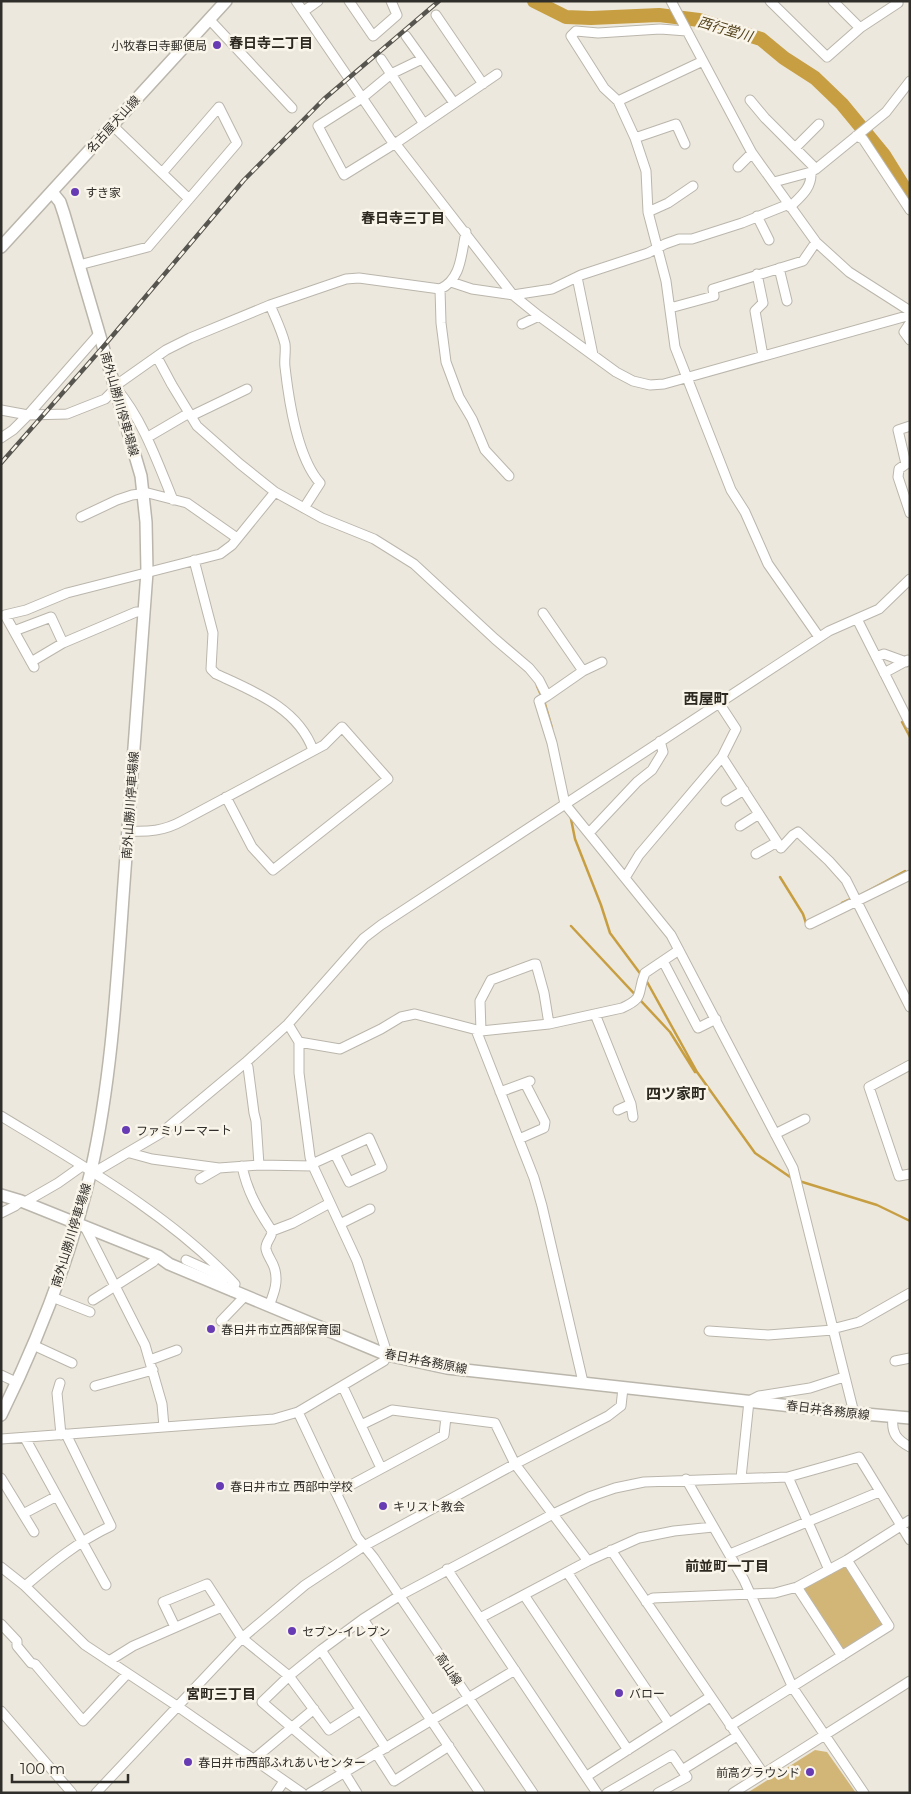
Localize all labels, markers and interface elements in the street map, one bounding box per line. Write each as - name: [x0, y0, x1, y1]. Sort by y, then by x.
- water label: 西行堂川: [696, 13, 756, 46]
- district label: 春日寺二丁目: [229, 34, 313, 52]
- place label: 小牧春日寺郵便局: [111, 38, 207, 53]
- marker: 小牧春日寺郵便局: [211, 39, 223, 51]
- street label: 名古屋犬山線: [83, 92, 143, 156]
- place label: すき家: [85, 185, 121, 200]
- marker: すき家: [69, 186, 81, 198]
- district label: 春日寺三丁目: [361, 209, 445, 227]
- street label: 南外山勝川停車場線: [98, 350, 142, 458]
- district label: 西屋町: [683, 689, 729, 708]
- street label: 南外山勝川停車場線: [119, 751, 141, 859]
- district label: 四ツ家町: [646, 1084, 706, 1103]
- place label: ファミリーマート: [136, 1123, 232, 1138]
- marker: ファミリーマート: [120, 1124, 132, 1136]
- street label: 南外山勝川停車場線: [48, 1181, 94, 1289]
- place label: 春日井市立西部保育園: [221, 1322, 341, 1337]
- marker: 春日井市立西部保育園: [205, 1323, 217, 1335]
- street label: 春日井各務原線: [383, 1346, 469, 1376]
- street label: 春日井各務原線: [785, 1397, 871, 1423]
- place label: 春日井市立 西部中学校: [230, 1479, 353, 1494]
- marker: 春日井市立 西部中学校: [214, 1480, 226, 1492]
- place label: キリスト教会: [393, 1499, 465, 1514]
- marker: キリスト教会: [377, 1500, 389, 1512]
- district label: 前並町一丁目: [685, 1557, 769, 1575]
- place label: セブン-イレブン: [302, 1624, 391, 1639]
- marker: セブン-イレブン: [286, 1625, 298, 1637]
- street label: 高山線: [433, 1650, 465, 1688]
- district label: 宮町三丁目: [186, 1685, 256, 1703]
- place label: バロー: [629, 1686, 665, 1701]
- marker: バロー: [613, 1687, 625, 1699]
- scale bar: [12, 1752, 129, 1784]
- place label: 春日井市西部ふれあいセンター: [198, 1755, 366, 1770]
- marker: 春日井市西部ふれあいセンター: [182, 1756, 194, 1768]
- text: 100 m: [20, 1759, 65, 1778]
- place label: 前高グラウンド: [716, 1765, 800, 1780]
- marker: 前高グラウンド: [804, 1766, 816, 1778]

